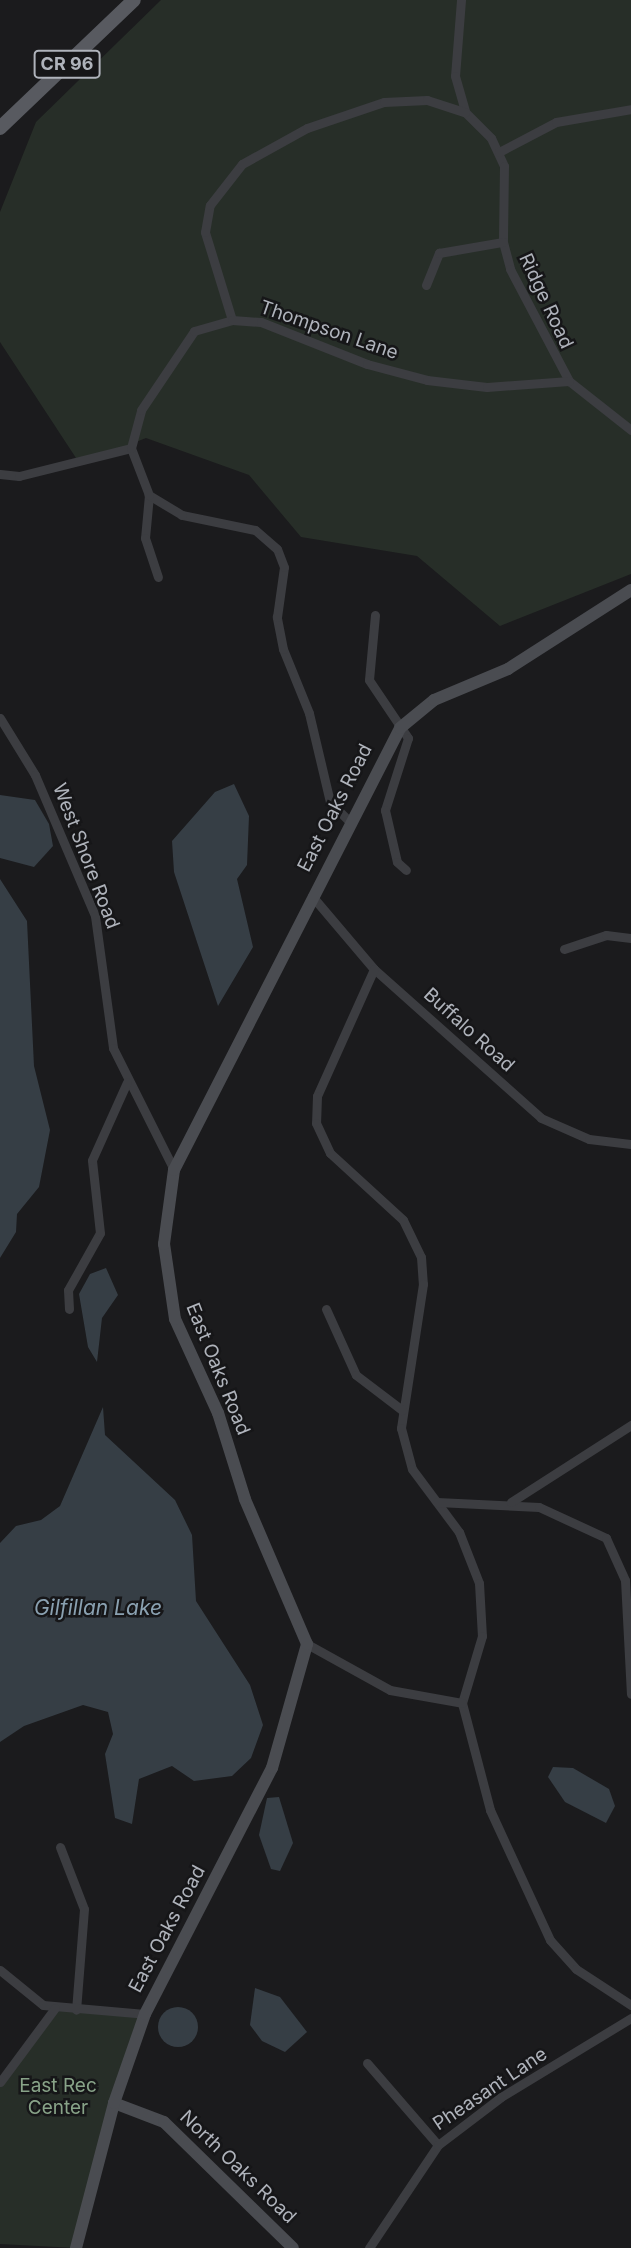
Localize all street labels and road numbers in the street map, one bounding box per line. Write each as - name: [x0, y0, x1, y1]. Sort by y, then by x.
- road number: CR 96: [32, 50, 102, 78]
- street label: Ridge Road: [514, 250, 578, 352]
- street label: Thompson Lane: [257, 296, 401, 364]
- street label: East Oaks Road: [293, 740, 377, 876]
- street label: West Shore Road: [48, 780, 124, 932]
- street label: Buffalo Road: [419, 983, 519, 1077]
- street label: East Oaks Road: [181, 1300, 255, 1438]
- street label: East Oaks Road: [124, 1862, 210, 1996]
- street label: Pheasant Lane: [429, 2043, 551, 2135]
- street label: North Oaks Road: [175, 2106, 301, 2228]

